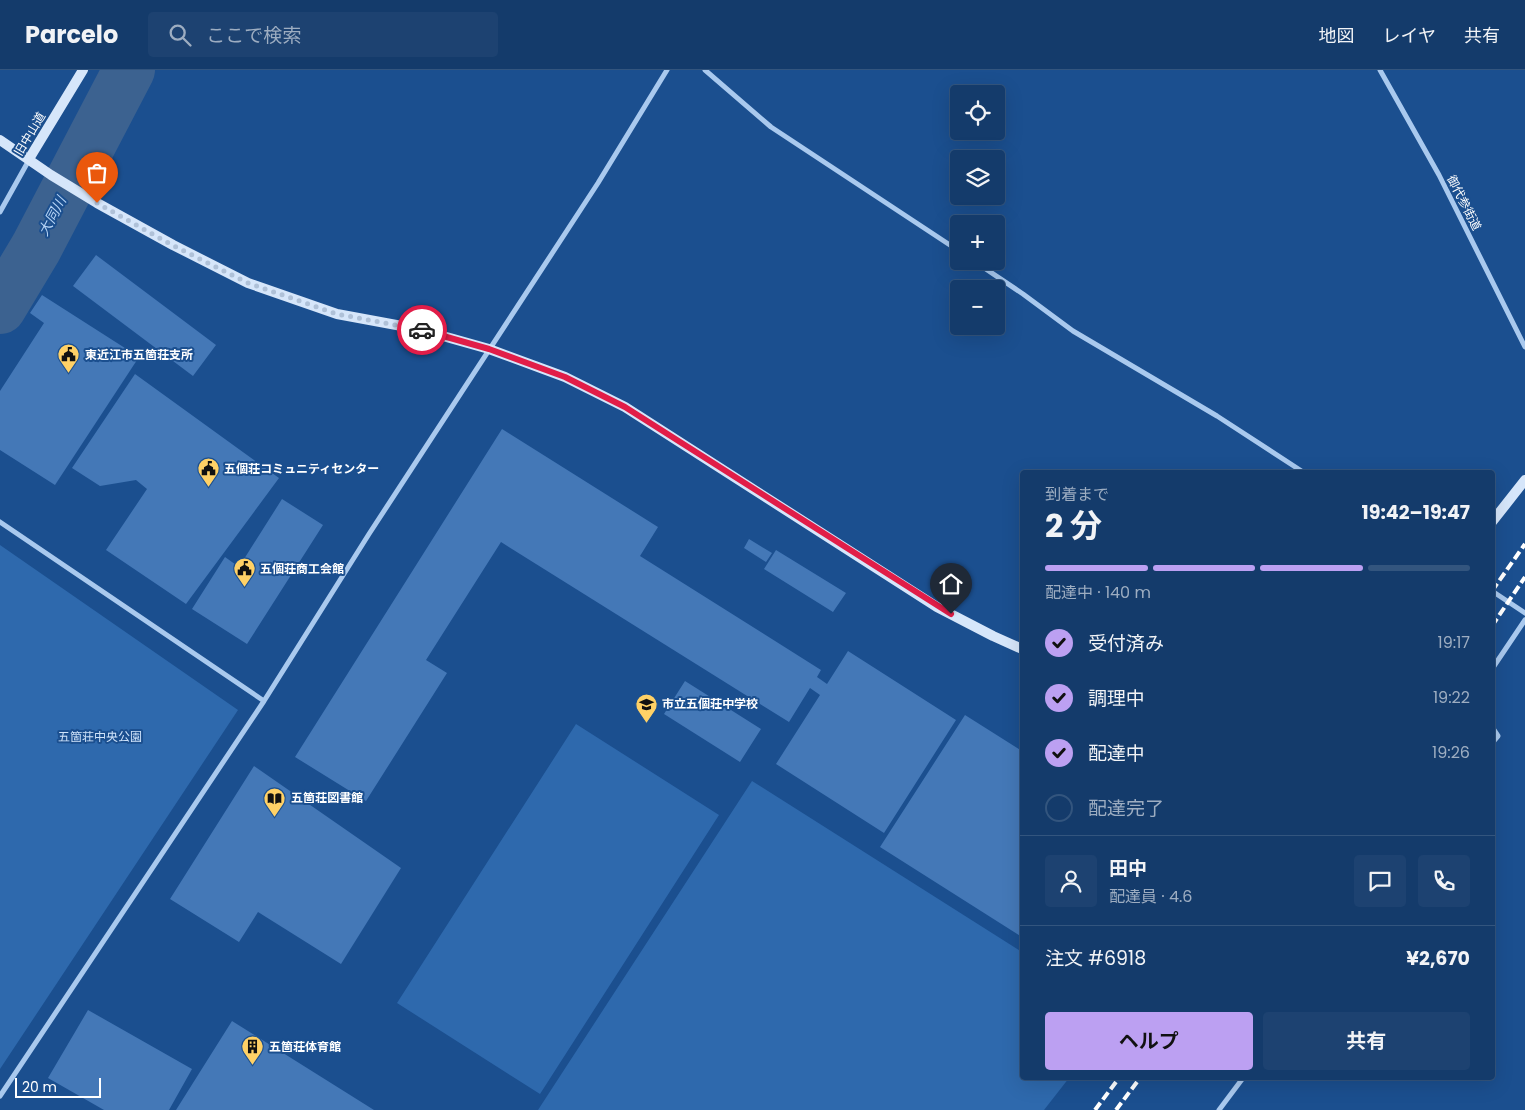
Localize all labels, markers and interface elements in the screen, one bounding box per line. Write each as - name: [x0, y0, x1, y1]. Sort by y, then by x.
- search box: [148, 12, 498, 57]
- text: Parcelo: [25, 18, 118, 51]
- icon: search: [166, 21, 194, 49]
- text: ここで検索: [206, 22, 301, 49]
- text: 地図: [1319, 23, 1355, 48]
- text: レイヤ: [1383, 23, 1436, 48]
- text: 共有: [1464, 23, 1500, 48]
- map controls: [950, 85, 1005, 335]
- button: locate: [950, 85, 1005, 140]
- street label: 旧中山道: [10, 109, 49, 159]
- button: layers: [950, 150, 1005, 205]
- pin: [76, 152, 118, 203]
- icon: bag: [83, 159, 111, 187]
- street label: 御代参街道: [1443, 172, 1486, 233]
- water label: 大同川: [33, 191, 72, 239]
- button: +: [950, 215, 1005, 270]
- button: −: [950, 280, 1005, 335]
- courier: [397, 305, 447, 355]
- icon: car: [408, 316, 436, 344]
- public building icon: 東近江市五箇荘支所: [57, 343, 81, 374]
- place label: 東近江市五箇荘支所: [85, 346, 193, 363]
- public building icon: 五個荘コミュニティセンター: [196, 457, 220, 488]
- place label: 五個荘コミュニティセンター: [224, 460, 379, 477]
- text: 到着まで: [1045, 483, 1109, 506]
- text: 19:42–19:47: [1362, 499, 1470, 526]
- text: 2 分: [1045, 503, 1102, 548]
- public building icon: 五個荘商工会館: [232, 557, 256, 588]
- place label: 五個荘商工会館: [260, 560, 344, 577]
- pin: [930, 563, 972, 614]
- icon: home: [937, 570, 965, 598]
- text: 配達中 · 140 m: [1045, 581, 1151, 604]
- icon: check: [1045, 629, 1073, 657]
- text: 受付済み: [1088, 630, 1164, 657]
- text: 19:17: [1438, 631, 1470, 654]
- icon: check: [1045, 684, 1073, 712]
- text: 調理中: [1088, 685, 1145, 712]
- text: 19:22: [1433, 686, 1470, 709]
- school or university icon: 市立五個荘中学校: [634, 692, 658, 723]
- place label: 市立五個荘中学校: [662, 695, 758, 712]
- park label: 五箇荘中央公園: [58, 728, 142, 745]
- icon: check: [1045, 739, 1073, 767]
- text: 配達中: [1088, 740, 1145, 767]
- text: 19:26: [1432, 741, 1470, 764]
- library icon: 五箇荘図書館: [263, 786, 287, 817]
- place label: 五箇荘図書館: [291, 789, 363, 806]
- text: 配達完了: [1088, 795, 1164, 822]
- button: person: [1045, 855, 1097, 907]
- text: 田中: [1109, 855, 1147, 882]
- button: chat: [1354, 855, 1406, 907]
- button: phone: [1418, 855, 1470, 907]
- text: 配達員 · 4.6: [1109, 885, 1193, 908]
- text: 注文 #6918: [1045, 945, 1146, 972]
- text: ¥2,670: [1406, 945, 1470, 972]
- button: ヘルプ: [1045, 1012, 1253, 1070]
- button: 共有: [1263, 1012, 1470, 1070]
- building icon: 五箇荘体育館: [241, 1035, 265, 1066]
- place label: 五箇荘体育館: [269, 1038, 341, 1055]
- scale bar: [15, 1075, 101, 1098]
- text: 20 m: [22, 1077, 57, 1097]

